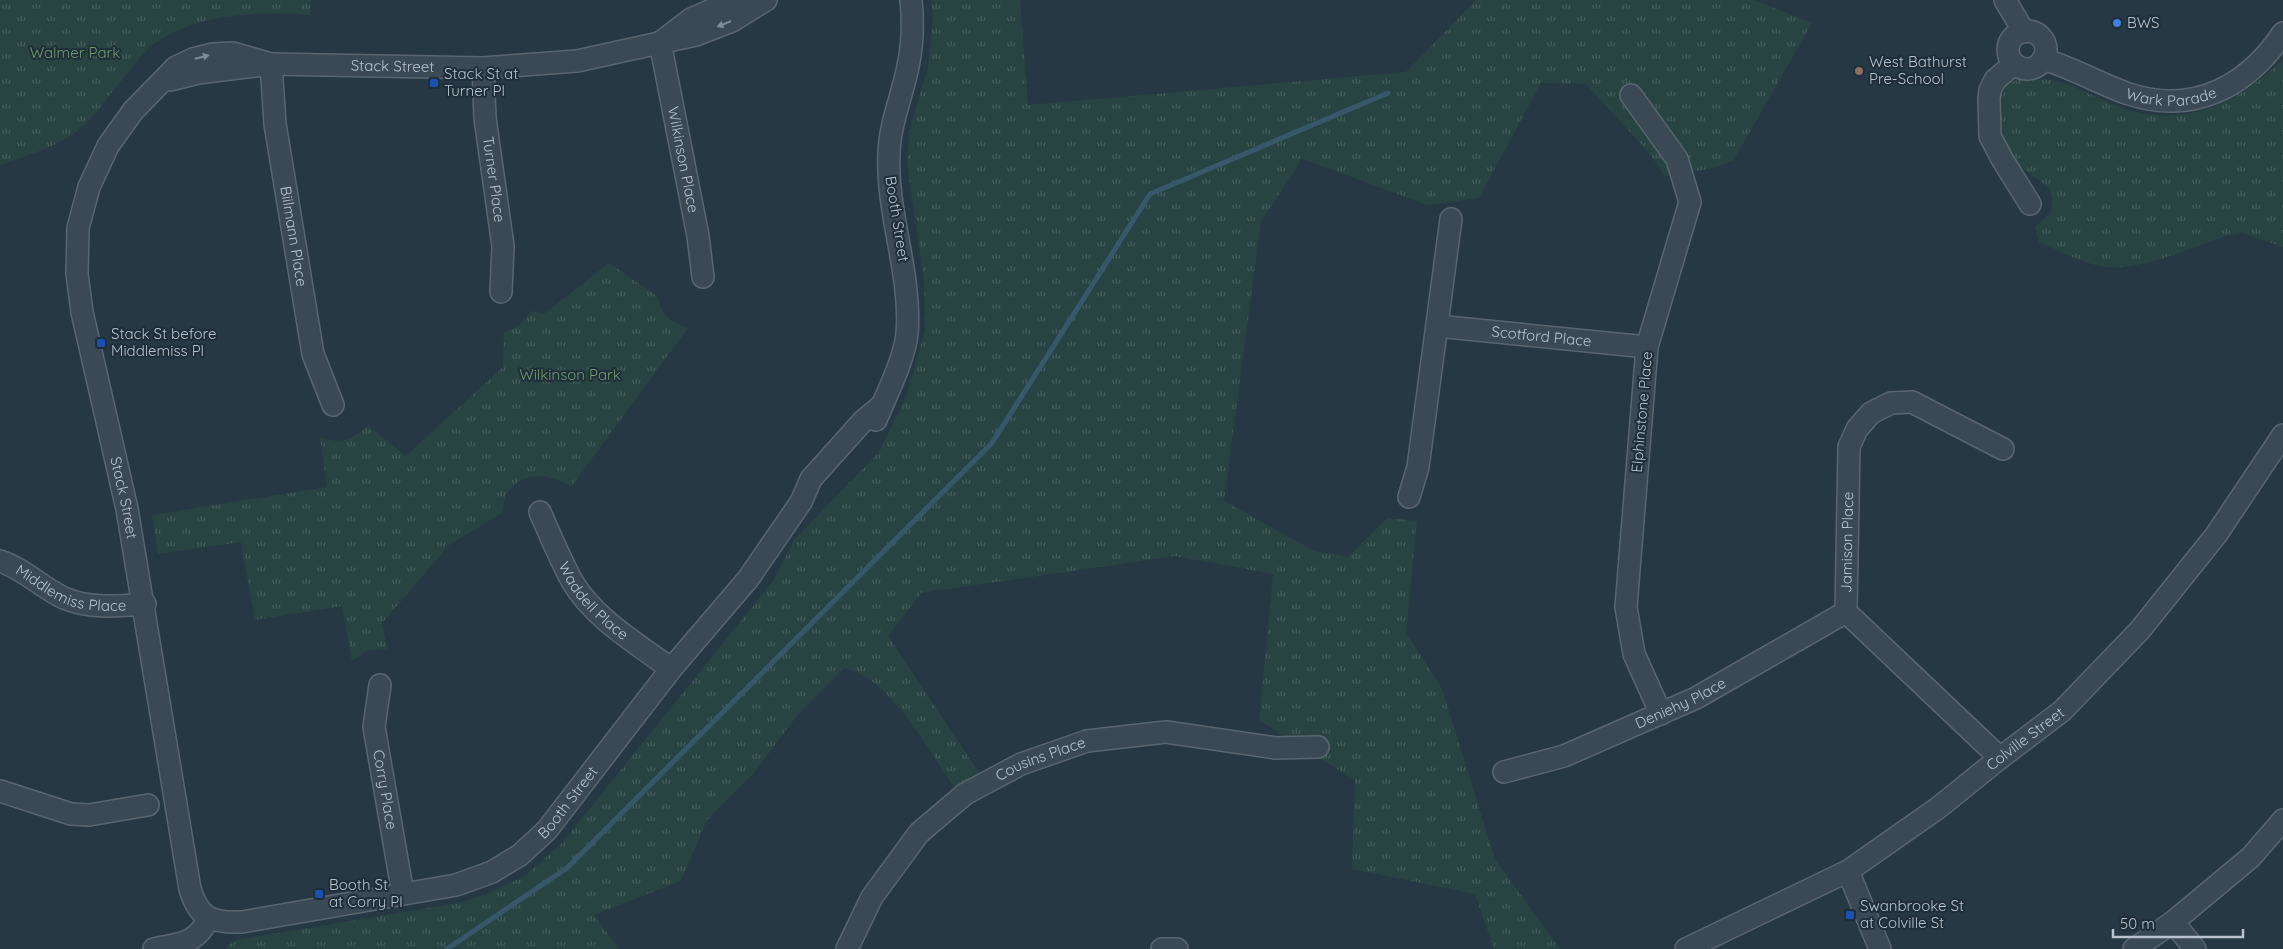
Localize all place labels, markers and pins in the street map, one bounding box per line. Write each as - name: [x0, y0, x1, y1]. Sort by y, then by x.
- place label: BWS: [2127, 13, 2159, 32]
- marker: BWS: [2111, 17, 2123, 29]
- place label: West Bathurst Pre-School: [1869, 52, 1967, 88]
- place label: Stack St at Turner Pl: [444, 64, 518, 100]
- marker: West Bathurst Pre-School: [1853, 65, 1865, 77]
- marker: Stack St at Turner Pl: [428, 77, 440, 89]
- place label: Stack St before Middlemiss Pl: [111, 324, 217, 360]
- marker: Stack St before Middlemiss Pl: [95, 337, 107, 349]
- place label: Booth St at Corry Pl: [329, 875, 403, 911]
- marker: Booth St at Corry Pl: [313, 888, 325, 900]
- place label: Swanbrooke St at Colville St: [1860, 896, 1964, 932]
- marker: Swanbrooke St at Colville St: [1844, 909, 1856, 921]

